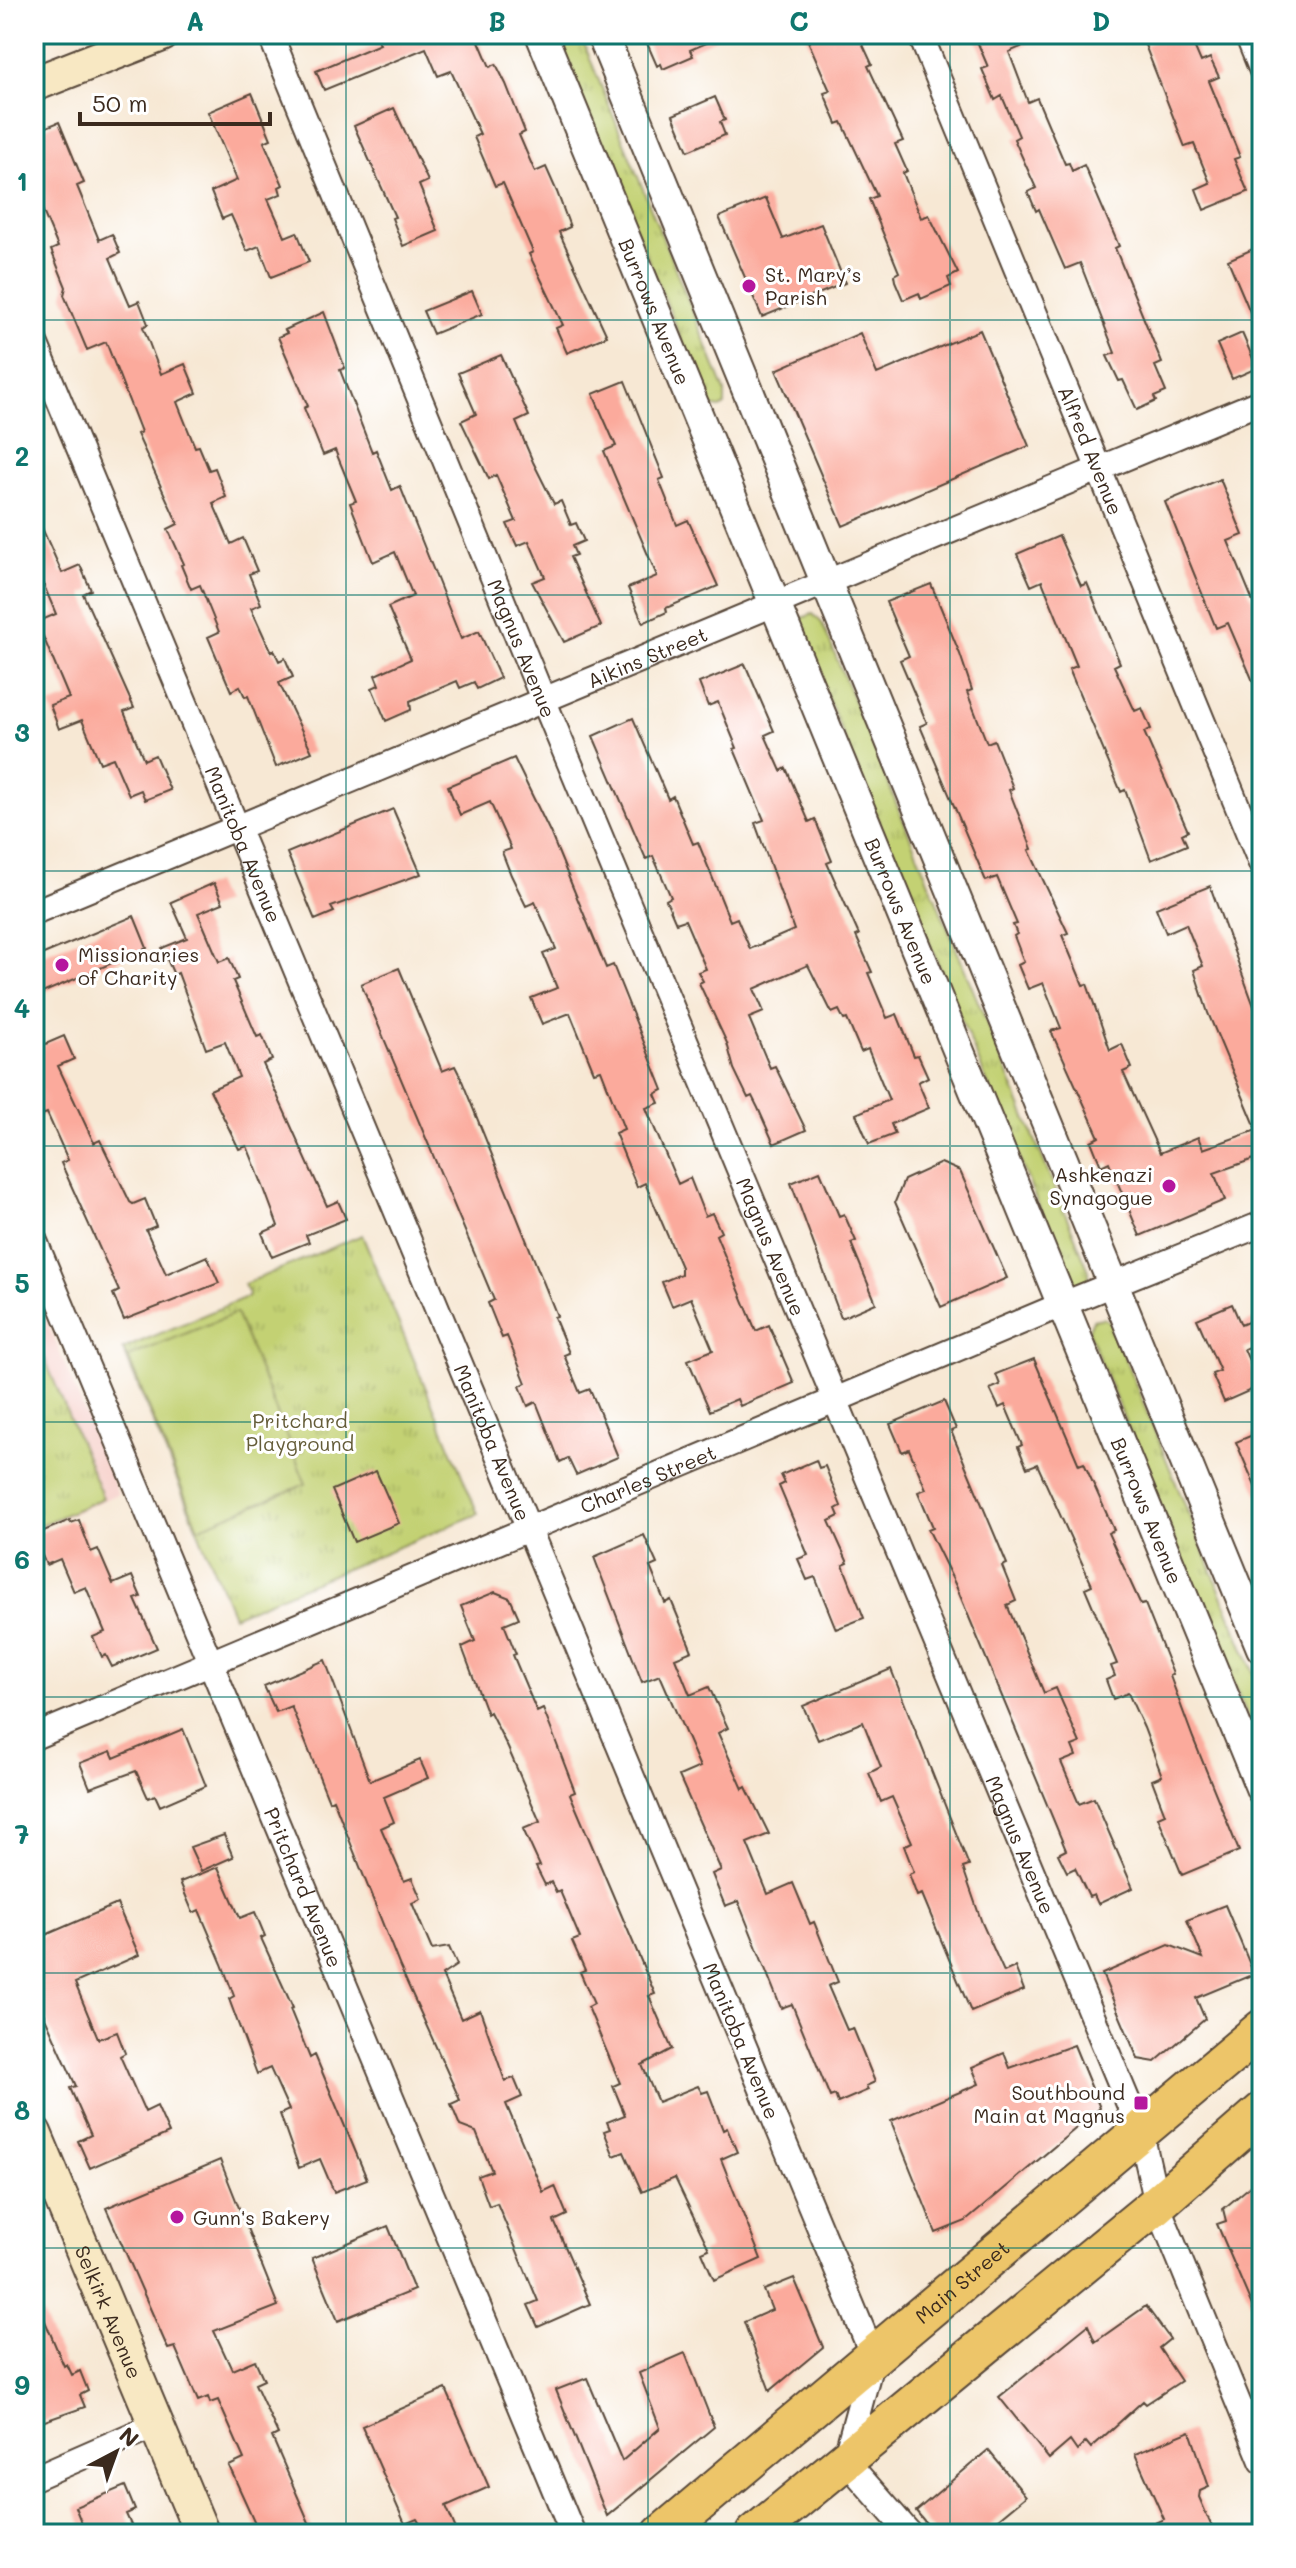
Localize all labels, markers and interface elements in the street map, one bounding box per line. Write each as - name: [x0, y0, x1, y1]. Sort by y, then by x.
- text: A: [186, 4, 204, 38]
- text: B: [488, 4, 506, 38]
- text: C: [789, 4, 809, 38]
- text: D: [1092, 4, 1110, 38]
- scale bar: [80, 76, 270, 126]
- text: 50 m: [92, 87, 148, 118]
- text: 1: [16, 164, 28, 198]
- street label: Burrows Avenue: [613, 234, 697, 389]
- place label: St. Mary’s Parish: [765, 261, 861, 310]
- marker: St. Mary’s Parish: [740, 277, 758, 295]
- street label: Alfred Avenue: [1053, 382, 1129, 519]
- text: 2: [15, 439, 29, 473]
- street label: Magnus Avenue: [482, 575, 562, 721]
- street label: Aikins Street: [583, 620, 711, 693]
- text: 3: [14, 715, 30, 749]
- street label: Manitoba Avenue: [200, 762, 288, 926]
- street label: Burrows Avenue: [859, 834, 943, 988]
- place label: Missionaries of Charity: [78, 941, 199, 990]
- marker: Missionaries of Charity: [53, 956, 71, 974]
- text: 4: [14, 991, 30, 1025]
- place label: Ashkenazi Synagogue: [1049, 1161, 1153, 1210]
- street label: Magnus Avenue: [731, 1173, 812, 1320]
- marker: Ashkenazi Synagogue: [1160, 1177, 1178, 1195]
- text: 5: [14, 1266, 30, 1300]
- street label: Manitoba Avenue: [449, 1360, 537, 1525]
- park label: Pritchard Playground: [246, 1407, 354, 1456]
- street label: Burrows Avenue: [1105, 1433, 1189, 1588]
- street label: Charles Street: [576, 1439, 720, 1519]
- text: 6: [14, 1542, 30, 1576]
- street label: Magnus Avenue: [980, 1771, 1061, 1918]
- street label: Pritchard Avenue: [259, 1803, 349, 1971]
- text: 7: [15, 1817, 29, 1851]
- street label: Manitoba Avenue: [698, 1958, 786, 2123]
- place label: Southbound Main at Magnus: [974, 2079, 1125, 2128]
- text: 8: [14, 2093, 30, 2127]
- marker: Southbound Main at Magnus: [1132, 2094, 1150, 2112]
- place label: Gunn's Bakery: [193, 2204, 330, 2230]
- marker: Gunn's Bakery: [168, 2208, 186, 2226]
- street label: Main Street: [909, 2234, 1015, 2329]
- street label: Selkirk Avenue: [70, 2242, 148, 2382]
- text: 9: [14, 2368, 30, 2402]
- north arrow: [76, 2412, 156, 2492]
- text: N: [114, 2420, 145, 2453]

